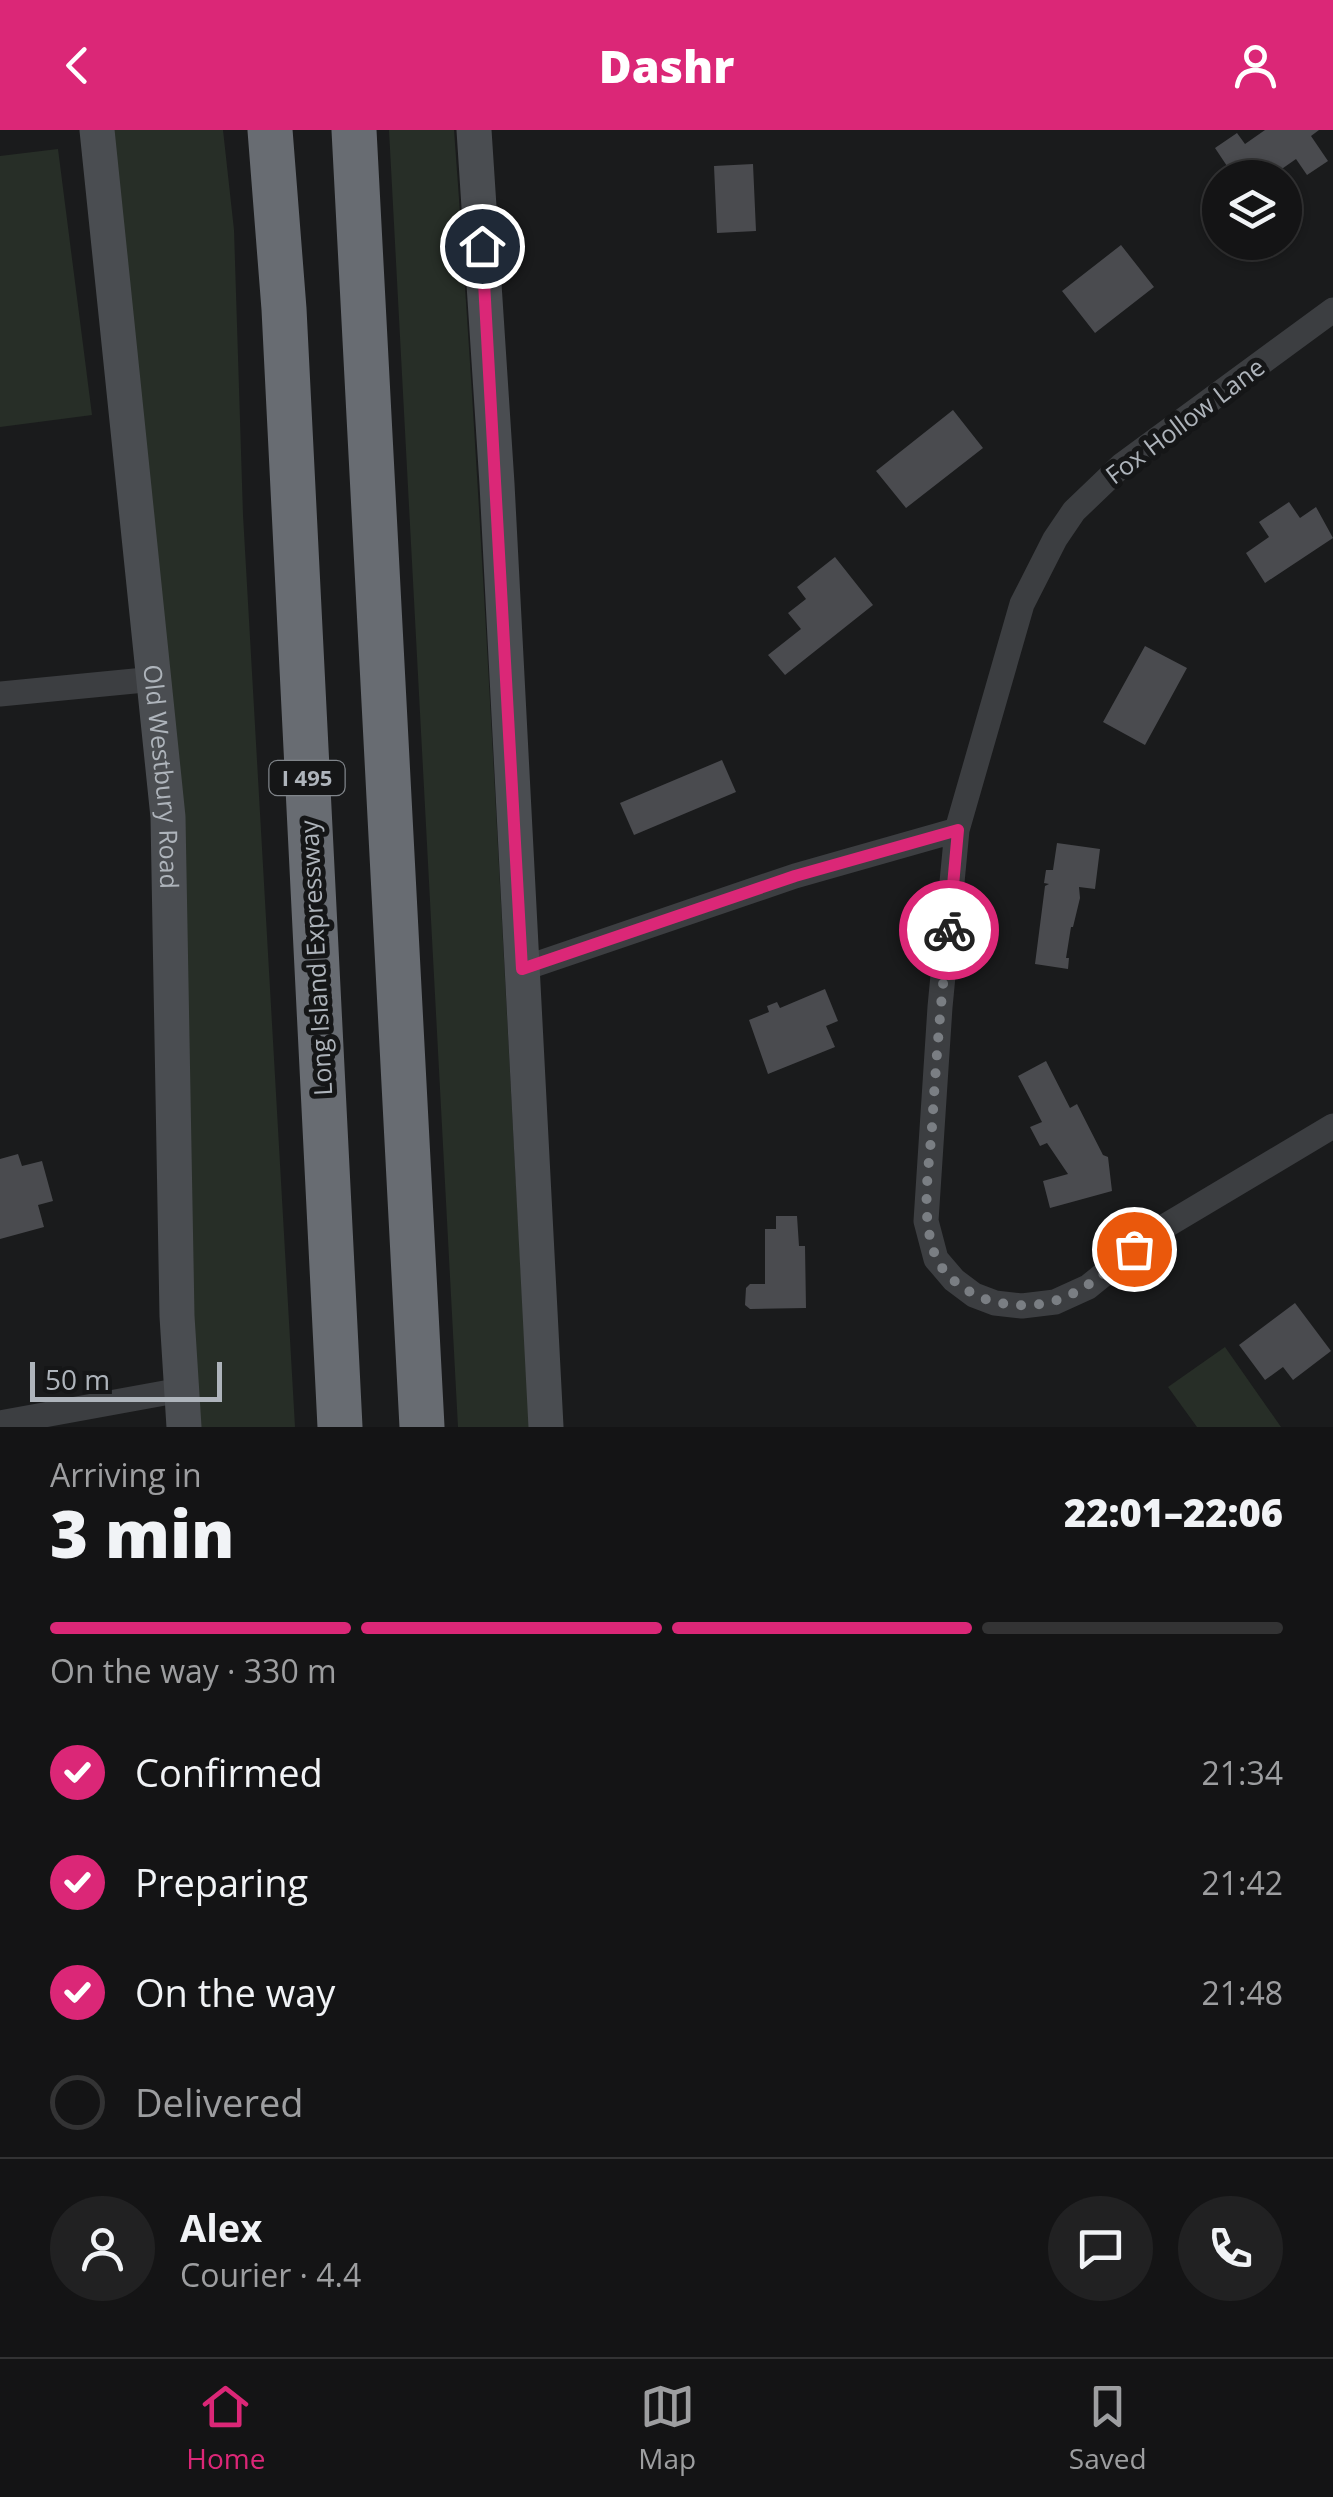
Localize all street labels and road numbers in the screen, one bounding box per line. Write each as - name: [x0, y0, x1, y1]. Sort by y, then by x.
- street label: Fox Hollow Lane: [1098, 349, 1271, 491]
- street label: Old Westbury Road: [136, 663, 187, 889]
- road number: I 495: [270, 761, 344, 795]
- street label: Long Island Expressway: [291, 819, 339, 1097]

